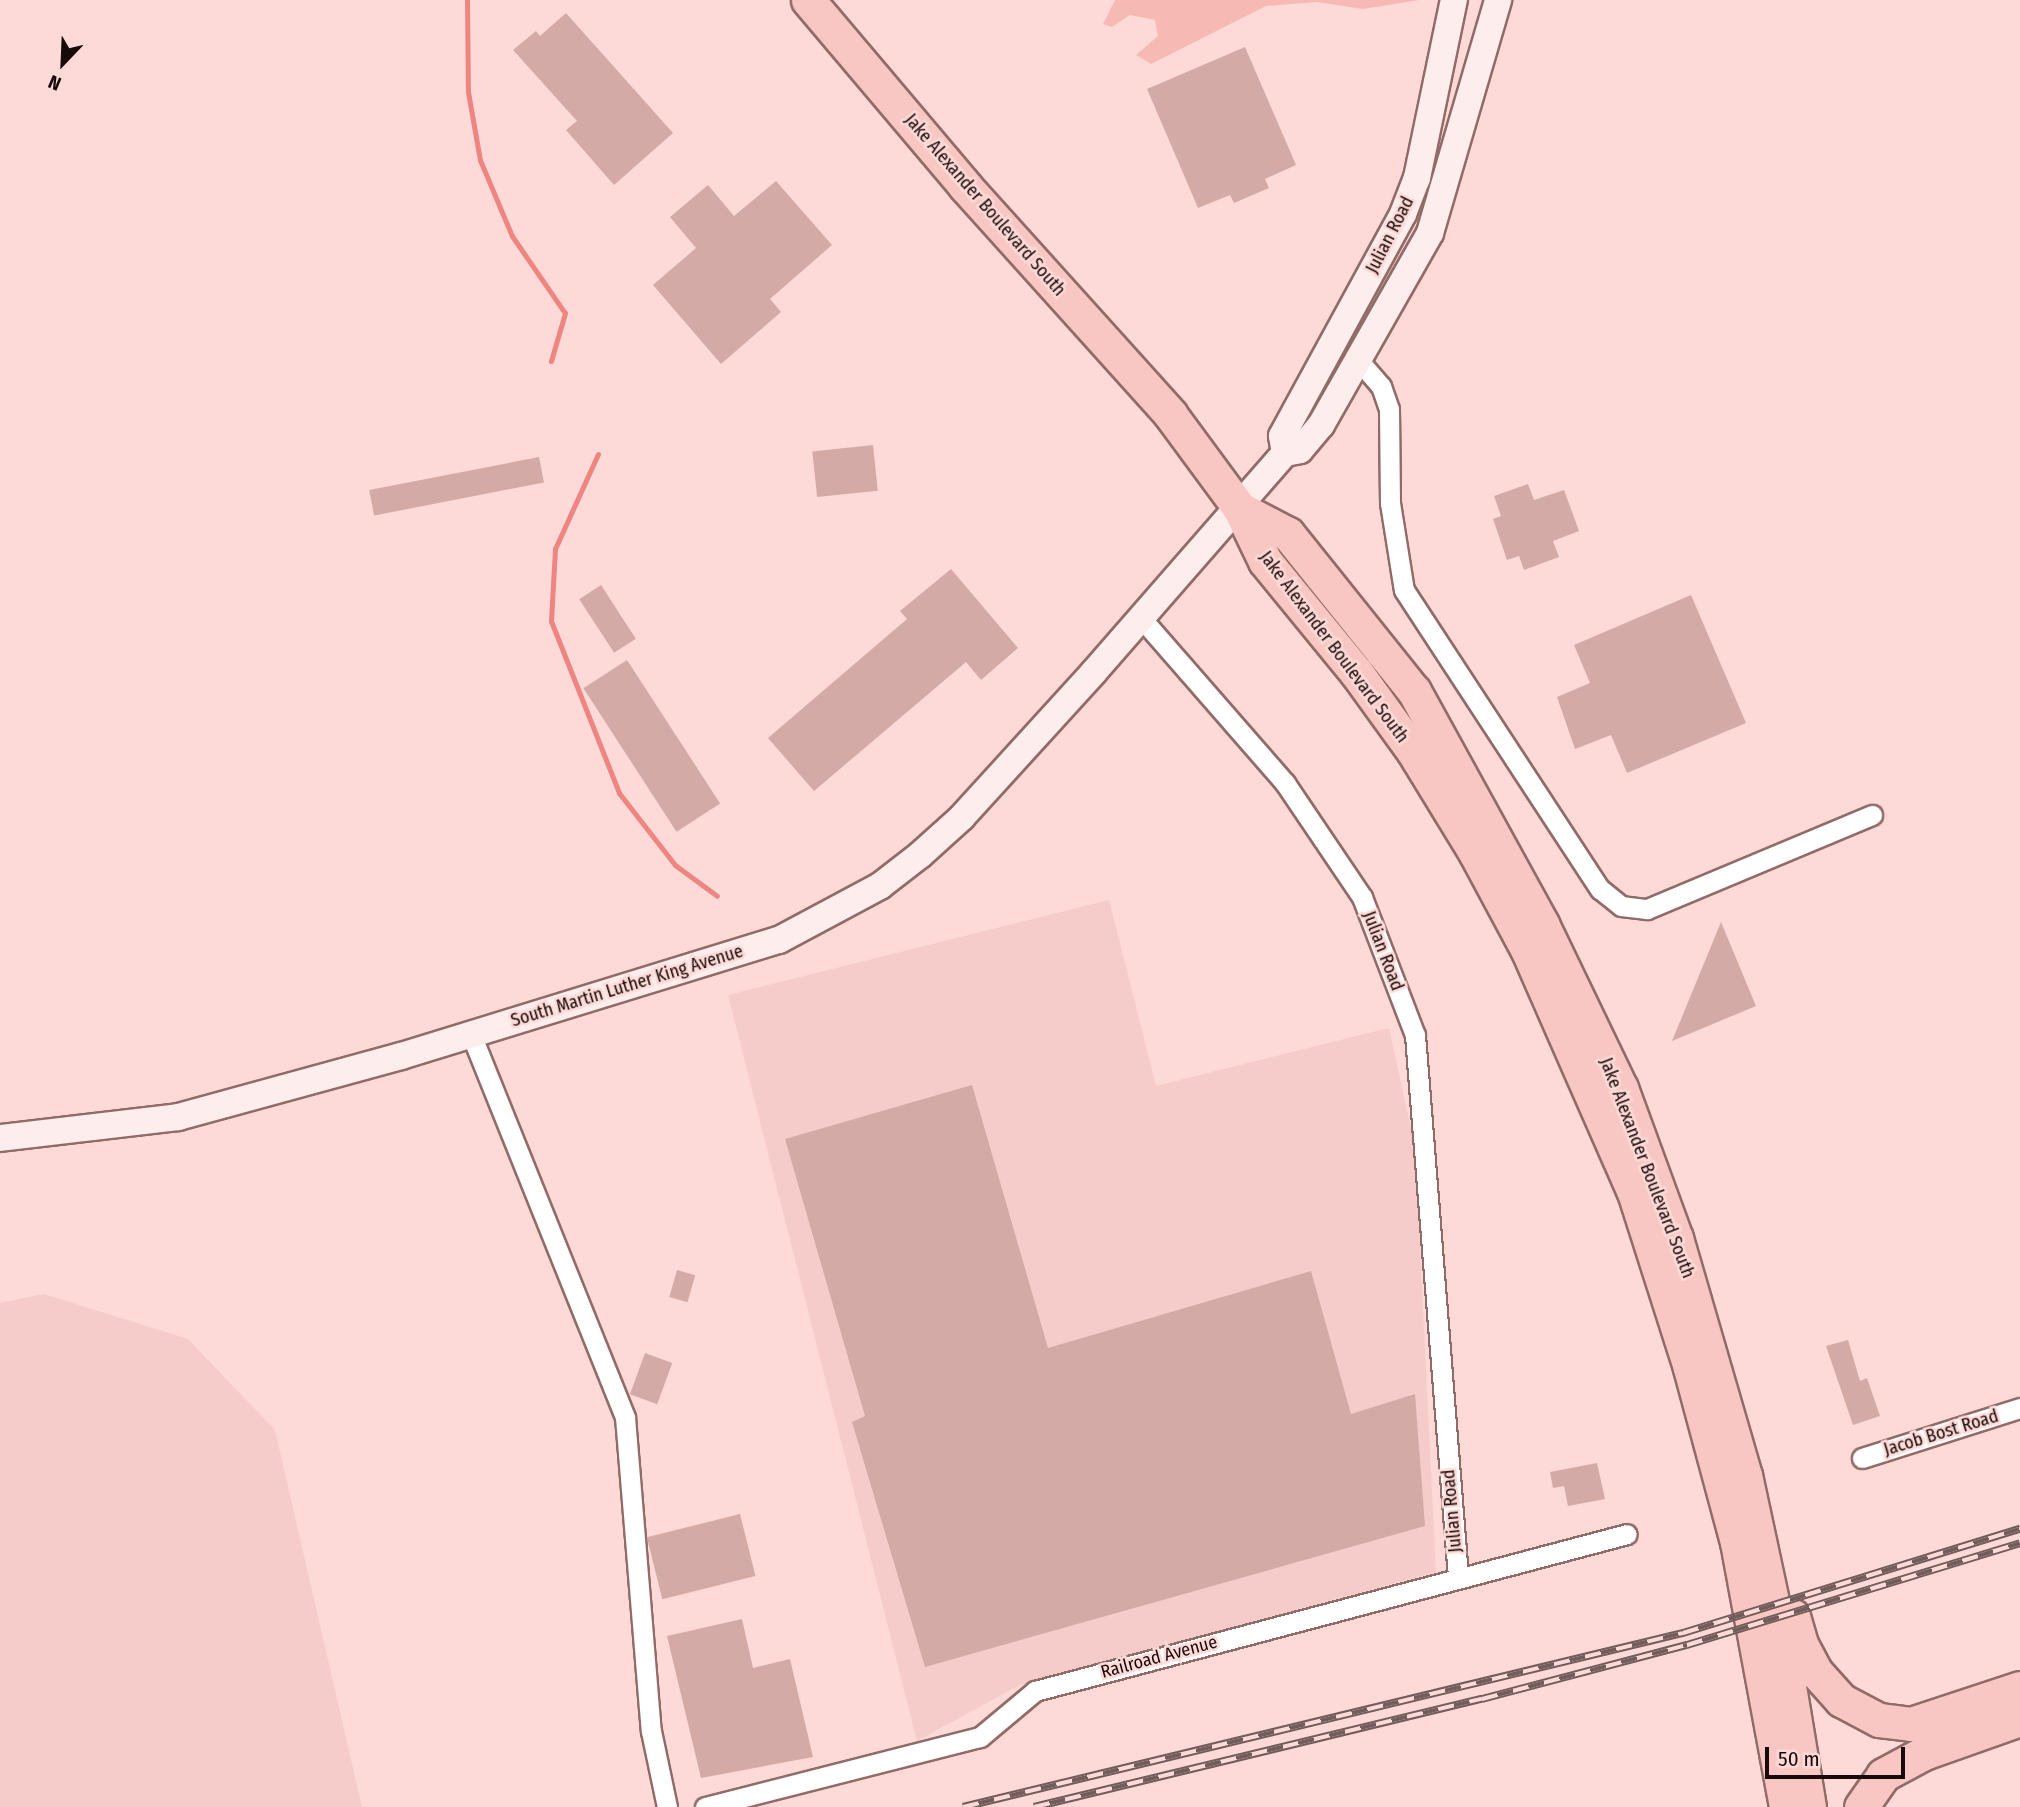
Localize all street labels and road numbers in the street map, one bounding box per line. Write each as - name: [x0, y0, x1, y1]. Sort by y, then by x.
- street label: Jake Alexander Boulevard South: [900, 109, 1070, 301]
- street label: Julian Road: [1361, 193, 1419, 277]
- street label: Jake Alexander Boulevard South: [1255, 547, 1413, 747]
- street label: Julian Road: [1358, 908, 1408, 994]
- street label: South Martin Luther King Avenue: [508, 940, 746, 1032]
- street label: Jake Alexander Boulevard South: [1595, 1055, 1699, 1281]
- street label: Jacob Bost Road: [1881, 1405, 2001, 1461]
- street label: Julian Road: [1438, 1468, 1466, 1554]
- street label: Railroad Avenue: [1098, 1631, 1220, 1683]

